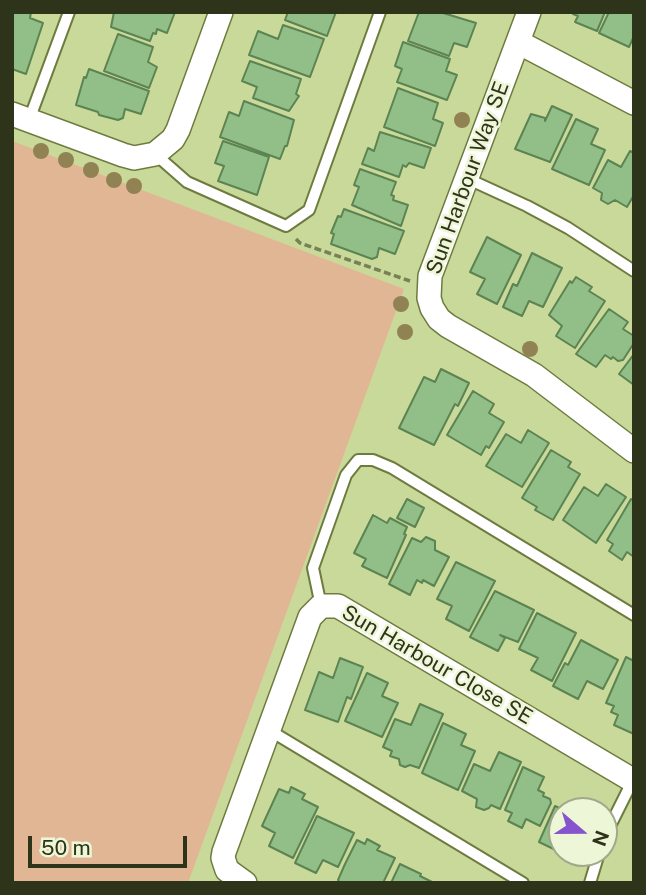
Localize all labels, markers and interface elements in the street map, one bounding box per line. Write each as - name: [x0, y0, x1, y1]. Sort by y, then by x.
- street label: Sun Harbour Way SE: [421, 78, 515, 278]
- street label: Sun Harbour Close SE: [337, 600, 537, 730]
- north arrow: [548, 797, 618, 867]
- scale bar: [32, 822, 191, 866]
- text: N: [588, 828, 614, 849]
- text: 50 m: [41, 835, 91, 860]

